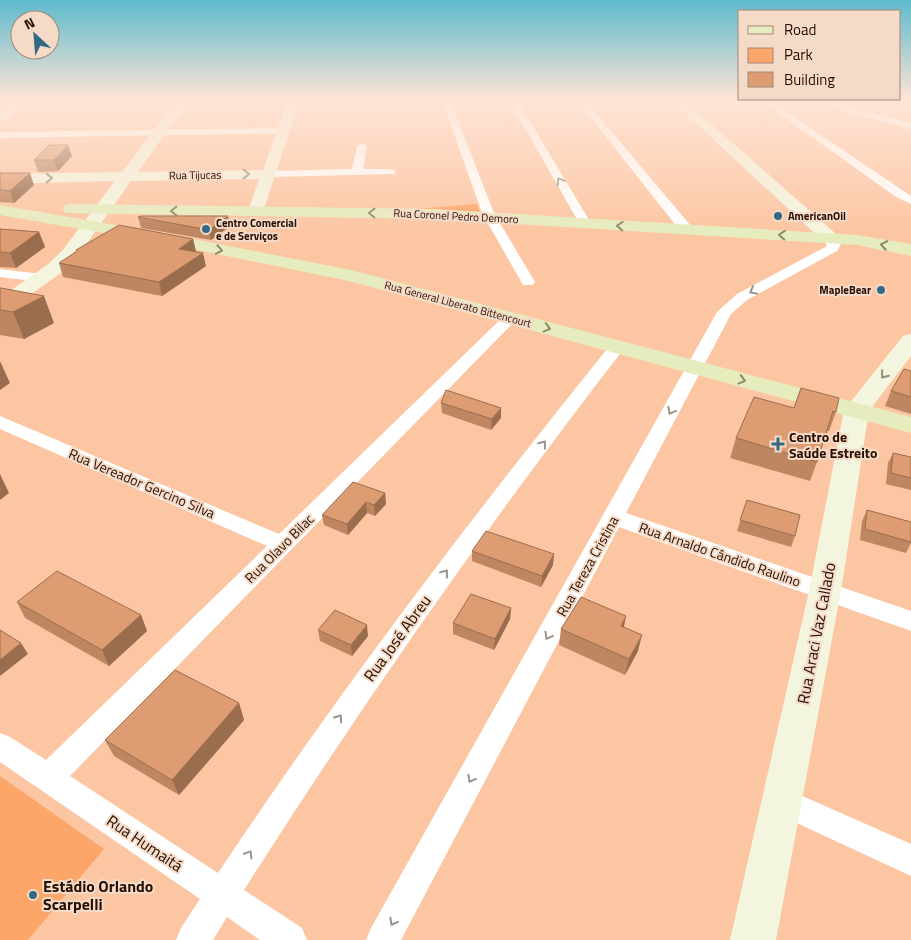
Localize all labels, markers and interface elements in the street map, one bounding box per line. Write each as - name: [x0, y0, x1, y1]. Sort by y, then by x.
- north arrow: [10, 10, 60, 60]
- legend: [738, 10, 901, 100]
- text: N: [20, 11, 38, 34]
- text: Road: [784, 18, 816, 41]
- text: Park: [784, 43, 813, 66]
- text: Building: [784, 68, 835, 91]
- street label: Rua Tijucas: [169, 167, 221, 183]
- one-way arrow: [242, 169, 250, 180]
- one-way arrow: [45, 173, 53, 183]
- one-way arrow: [557, 178, 567, 187]
- street label: Rua Coronel Pedro Demoro: [393, 205, 519, 227]
- one-way arrow: [170, 206, 178, 216]
- one-way arrow: [368, 207, 376, 218]
- place label: AmericanOil: [788, 208, 846, 224]
- marker: AmericanOil: [772, 210, 784, 222]
- place label: Centro Comercial e de Serviços: [216, 215, 297, 244]
- one-way arrow: [615, 220, 623, 231]
- marker: Centro Comercial e de Serviços: [200, 223, 212, 235]
- one-way arrow: [778, 230, 786, 241]
- one-way arrow: [879, 240, 888, 250]
- one-way arrow: [215, 244, 224, 254]
- street label: Rua General Liberato Bittencourt: [383, 277, 533, 331]
- place label: MapleBear: [819, 282, 871, 298]
- marker: MapleBear: [875, 284, 887, 296]
- one-way arrow: [749, 285, 758, 295]
- one-way arrow: [543, 323, 551, 333]
- one-way arrow: [880, 370, 889, 379]
- one-way arrow: [738, 374, 746, 385]
- one-way arrow: [667, 405, 677, 414]
- place label: Centro de Saúde Estreito: [789, 426, 877, 463]
- marker: Centro de Saúde Estreito: [771, 437, 785, 451]
- one-way arrow: [538, 440, 547, 449]
- street label: Rua Vereador Gercino Silva: [65, 443, 219, 523]
- street label: Rua Olavo Bilac: [240, 509, 318, 587]
- street label: Rua Tereza Cristina: [551, 512, 623, 620]
- street label: Rua Arnaldo Cândido Raulino: [636, 516, 804, 592]
- street label: Rua Araci Vaz Callado: [791, 560, 841, 706]
- one-way arrow: [439, 569, 448, 579]
- street label: Rua José Abreu: [357, 590, 437, 686]
- one-way arrow: [545, 631, 555, 640]
- one-way arrow: [333, 715, 342, 724]
- one-way arrow: [467, 774, 477, 783]
- street label: Rua Humaitá: [102, 809, 188, 877]
- one-way arrow: [243, 850, 252, 859]
- place label: Estádio Orlando Scarpelli: [43, 874, 153, 916]
- marker: Estádio Orlando Scarpelli: [27, 889, 39, 901]
- one-way arrow: [389, 916, 399, 925]

